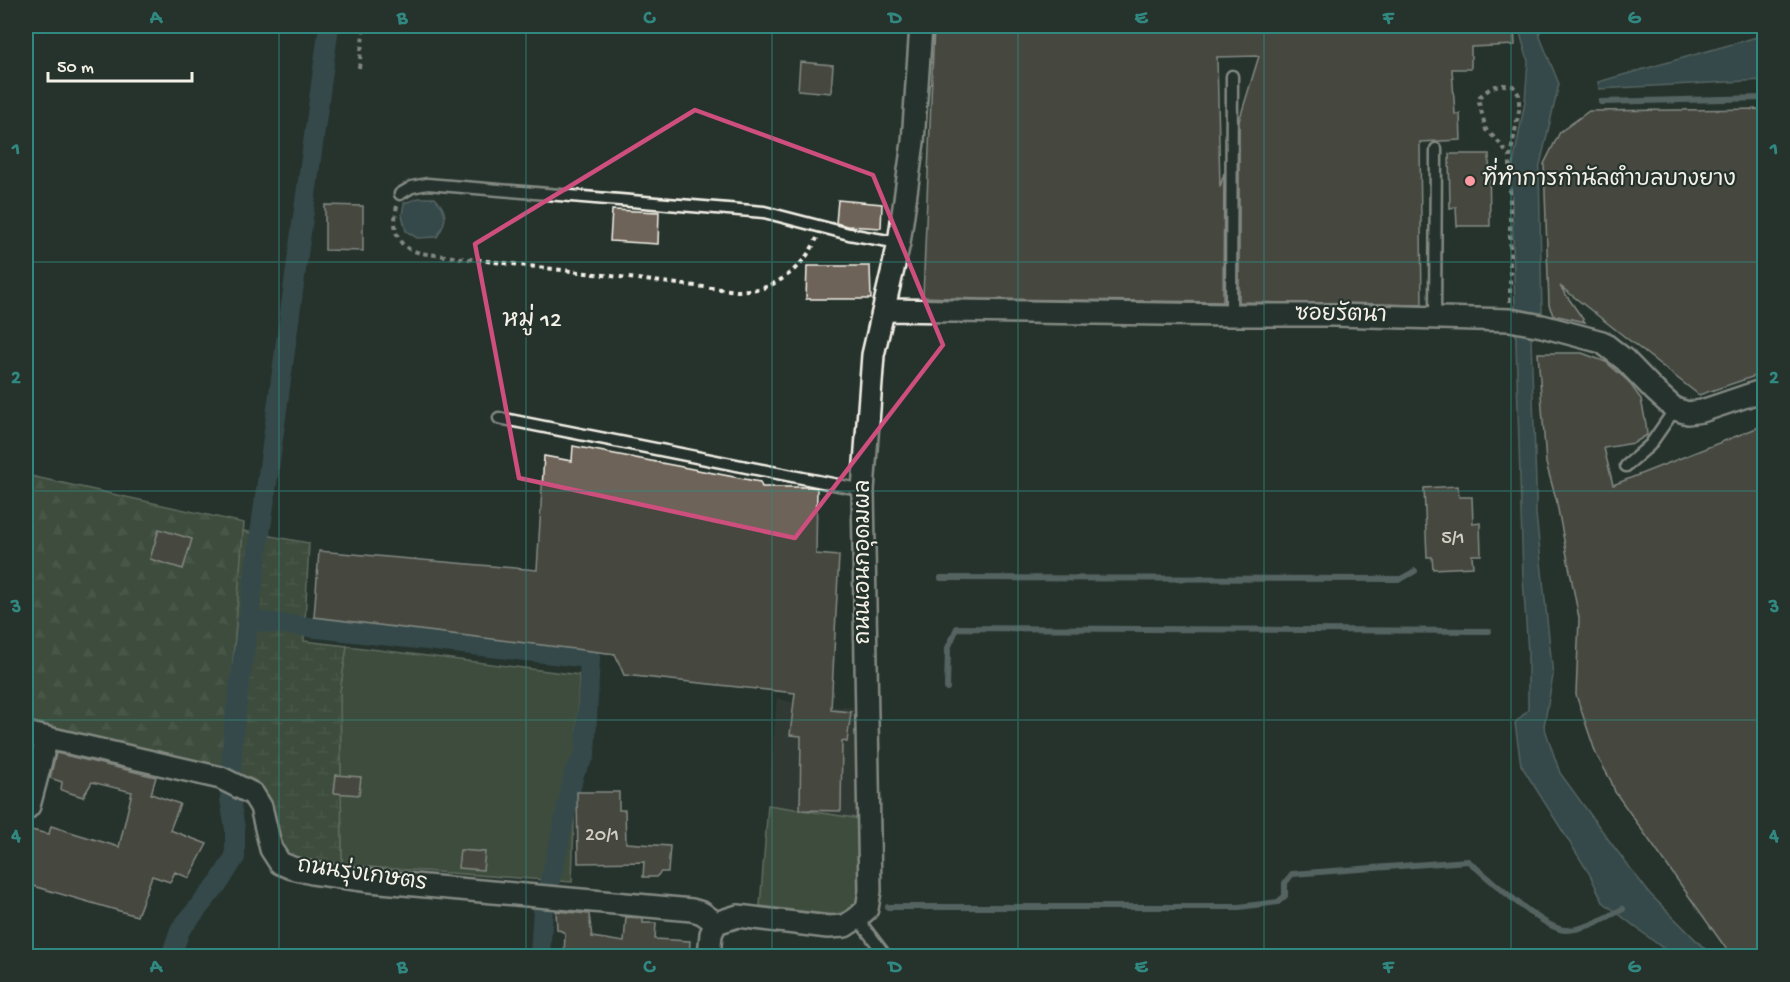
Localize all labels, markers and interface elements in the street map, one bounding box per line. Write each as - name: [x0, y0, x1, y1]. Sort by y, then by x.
- text: A: [149, 8, 164, 31]
- text: B: [396, 8, 408, 31]
- text: C: [643, 8, 657, 31]
- text: D: [886, 8, 902, 31]
- text: E: [1135, 8, 1149, 31]
- text: F: [1382, 8, 1395, 31]
- text: G: [1628, 8, 1642, 31]
- scale bar: [48, 45, 192, 83]
- text: 50 m: [57, 58, 94, 79]
- text: 1: [11, 139, 20, 162]
- text: 1: [1769, 139, 1778, 162]
- place label: ที่ทำการกำนัลตำบลบางยาง: [1482, 157, 1736, 194]
- marker: ที่ทำการกำนัลตำบลบางยาง: [1463, 174, 1477, 188]
- street label: ซอยรัตนา: [1295, 299, 1387, 330]
- district label: หมู่ 12: [502, 303, 562, 336]
- text: 2: [11, 368, 21, 391]
- text: 2: [1769, 368, 1779, 391]
- street label: ถนนเอนกอุดมผล: [852, 480, 878, 644]
- house number: 5/1: [1441, 528, 1465, 551]
- text: 3: [10, 597, 21, 620]
- text: 3: [1768, 597, 1779, 620]
- house number: 20/1: [585, 825, 619, 848]
- text: 4: [10, 826, 21, 849]
- text: 4: [1768, 826, 1779, 849]
- street label: ถนนรุ่งเกษตร: [295, 850, 429, 898]
- text: A: [149, 957, 164, 980]
- text: B: [396, 957, 408, 980]
- text: C: [643, 957, 657, 980]
- text: D: [886, 957, 902, 980]
- text: E: [1135, 957, 1149, 980]
- text: F: [1382, 957, 1395, 980]
- text: G: [1628, 957, 1642, 980]

